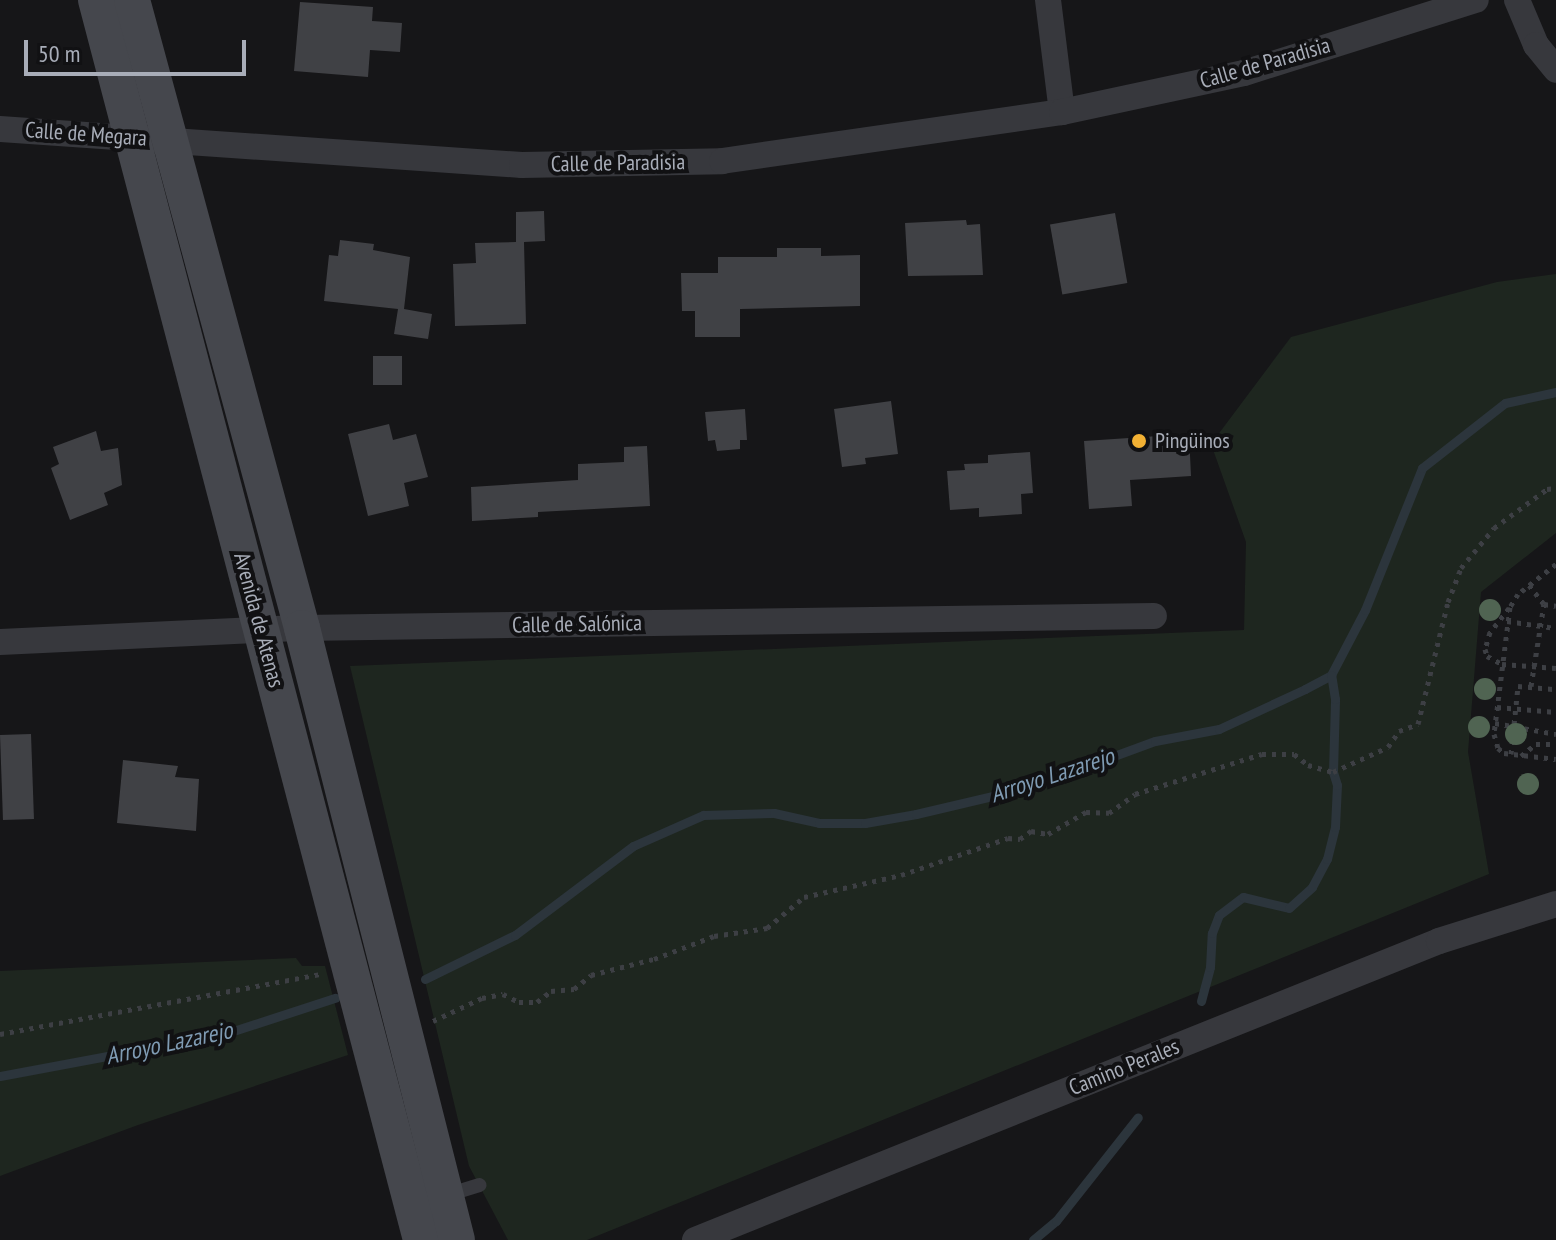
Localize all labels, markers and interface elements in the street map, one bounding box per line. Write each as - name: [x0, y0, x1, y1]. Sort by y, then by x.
- scale bar: [28, 24, 250, 74]
- street label: Calle de Paradisia: [1197, 32, 1333, 94]
- text: 50 m: [38, 38, 80, 69]
- street label: Calle de Megara: [24, 117, 148, 151]
- street label: Calle de Paradisia: [551, 149, 685, 177]
- place label: Pingüinos: [1155, 428, 1230, 454]
- marker: Pingüinos: [1130, 432, 1148, 450]
- street label: Avenida de Atenas: [228, 549, 290, 691]
- street label: Calle de Salónica: [512, 610, 642, 638]
- water label: Arroyo Lazarejo: [986, 741, 1118, 809]
- water label: Arroyo Lazarejo: [103, 1016, 235, 1070]
- street label: Camino Perales: [1065, 1033, 1183, 1101]

